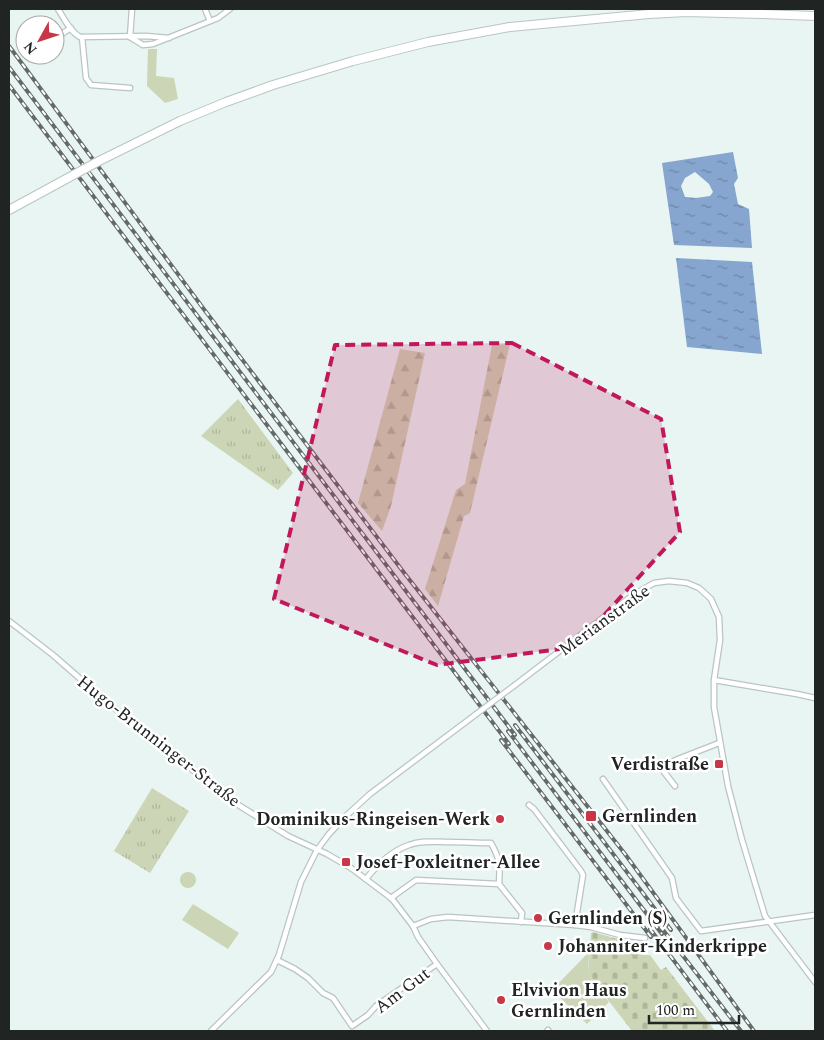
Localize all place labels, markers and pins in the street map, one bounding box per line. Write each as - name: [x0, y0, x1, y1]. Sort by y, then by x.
- place label: Verdistraße: [611, 751, 709, 778]
- marker: Verdistraße: [713, 758, 725, 770]
- place label: Gernlinden: [602, 803, 697, 830]
- place label: Dominikus-Ringeisen-Werk: [256, 806, 490, 833]
- marker: Gernlinden: [584, 809, 598, 823]
- marker: Dominikus-Ringeisen-Werk: [494, 813, 506, 825]
- place label: Josef-Poxleitner-Allee: [356, 849, 540, 876]
- marker: Josef-Poxleitner-Allee: [340, 856, 352, 868]
- place label: Gernlinden (S): [548, 905, 667, 932]
- marker: Gernlinden (S): [532, 912, 544, 924]
- place label: Johanniter-Kinderkrippe: [558, 933, 767, 960]
- marker: Johanniter-Kinderkrippe: [542, 940, 554, 952]
- place label: Elvivion Haus Gernlinden: [511, 977, 627, 1025]
- marker: Elvivion Haus Gernlinden: [495, 994, 507, 1006]

